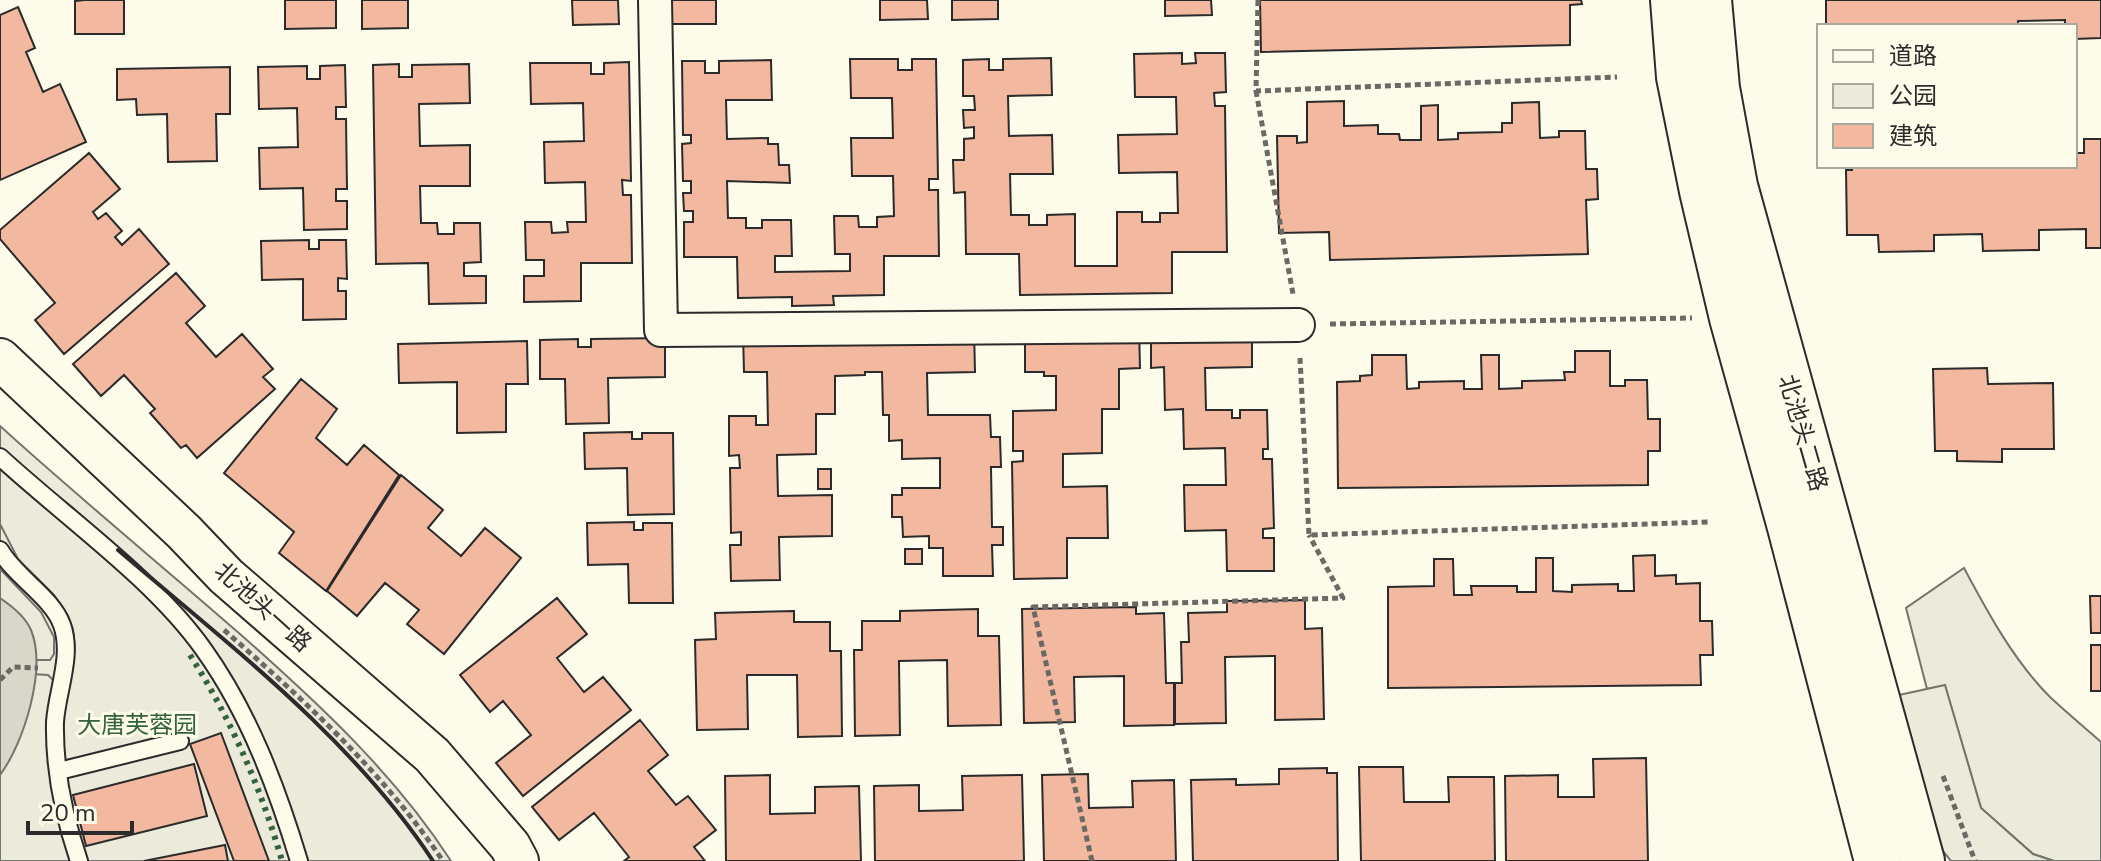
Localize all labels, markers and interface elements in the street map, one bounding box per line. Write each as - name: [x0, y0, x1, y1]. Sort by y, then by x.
- legend: [1817, 24, 2077, 168]
- text: 道路: [1889, 40, 1937, 72]
- text: 公园: [1889, 80, 1937, 112]
- text: 建筑: [1889, 120, 1937, 152]
- street label: 北池头二路: [1771, 371, 1835, 495]
- street label: 北池头一路: [208, 555, 318, 659]
- park label: 大唐芙蓉园: [77, 709, 197, 741]
- scale bar: [28, 785, 132, 835]
- text: 20 m: [40, 797, 96, 829]

